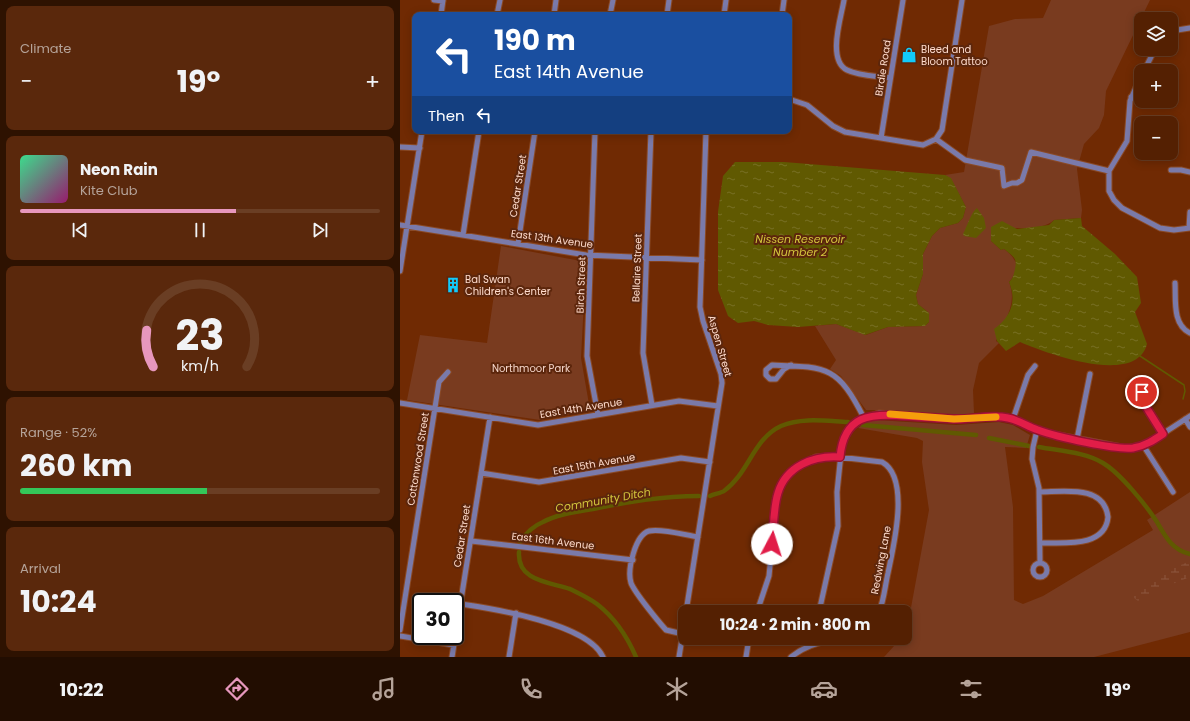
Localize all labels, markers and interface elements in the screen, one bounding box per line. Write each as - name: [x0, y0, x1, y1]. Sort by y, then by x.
- map controls: [1134, 12, 1178, 160]
- button: layers: [1134, 12, 1178, 56]
- text: 190 m: [494, 21, 576, 60]
- icon: left: [428, 28, 480, 80]
- text: Climate: [20, 39, 71, 58]
- street label: Birdie Road: [871, 39, 895, 97]
- place label: Bleed and Bloom Tattoo: [921, 42, 988, 69]
- shop icon: Bleed and Bloom Tattoo: [900, 46, 918, 64]
- text: East 14th Avenue: [494, 59, 644, 84]
- text: 19°: [177, 60, 220, 103]
- button: +: [1134, 64, 1178, 108]
- text: −: [20, 66, 32, 97]
- text: +: [365, 66, 380, 97]
- icon: left: [473, 104, 495, 126]
- text: Then: [428, 105, 465, 126]
- button: −: [1134, 116, 1178, 160]
- street label: Cedar Street: [506, 153, 530, 218]
- text: Neon Rain: [80, 159, 158, 180]
- text: Kite Club: [80, 181, 138, 200]
- icon: previous: [69, 219, 91, 241]
- icon: pause: [189, 219, 211, 241]
- icon: next: [309, 219, 331, 241]
- street label: East 13th Avenue: [510, 226, 594, 252]
- water label: Nissen Reservoir Number 2: [755, 231, 846, 260]
- street label: Bellaire Street: [628, 233, 646, 302]
- street label: Birch Street: [573, 256, 589, 314]
- place label: Bal Swan Children's Center: [465, 272, 551, 299]
- building icon: Bal Swan Children's Center: [444, 276, 462, 294]
- text: 23: [176, 305, 224, 364]
- street label: Aspen Street: [704, 314, 736, 379]
- text: km/h: [181, 355, 219, 375]
- park label: Northmoor Park: [492, 361, 571, 376]
- pin: [1125, 375, 1159, 409]
- icon: arrive: [1131, 381, 1153, 403]
- street label: East 14th Avenue: [539, 394, 623, 422]
- street label: Cottonwood Street: [403, 411, 433, 507]
- text: Range · 52%: [20, 423, 97, 442]
- text: 260 km: [20, 444, 132, 487]
- street label: East 15th Avenue: [552, 449, 636, 479]
- water label: Community Ditch: [554, 484, 652, 516]
- street label: Cedar Street: [450, 503, 474, 568]
- position arrow: [751, 523, 793, 565]
- street label: Redwing Lane: [867, 525, 895, 595]
- street label: East 16th Avenue: [511, 528, 595, 554]
- text: Arrival: [20, 559, 61, 578]
- text: 10:24: [20, 580, 97, 623]
- speed limit sign: 30: [412, 593, 464, 645]
- text: 10:24 · 2 min · 800 m: [720, 614, 870, 635]
- icon: directions: [223, 675, 251, 703]
- icon: music: [370, 675, 398, 703]
- icon: phone: [517, 675, 545, 703]
- icon: climate: [663, 675, 691, 703]
- icon: car: [810, 675, 838, 703]
- icon: filters: [957, 675, 985, 703]
- text: 10:22: [59, 677, 104, 702]
- text: 19°: [1104, 677, 1130, 702]

